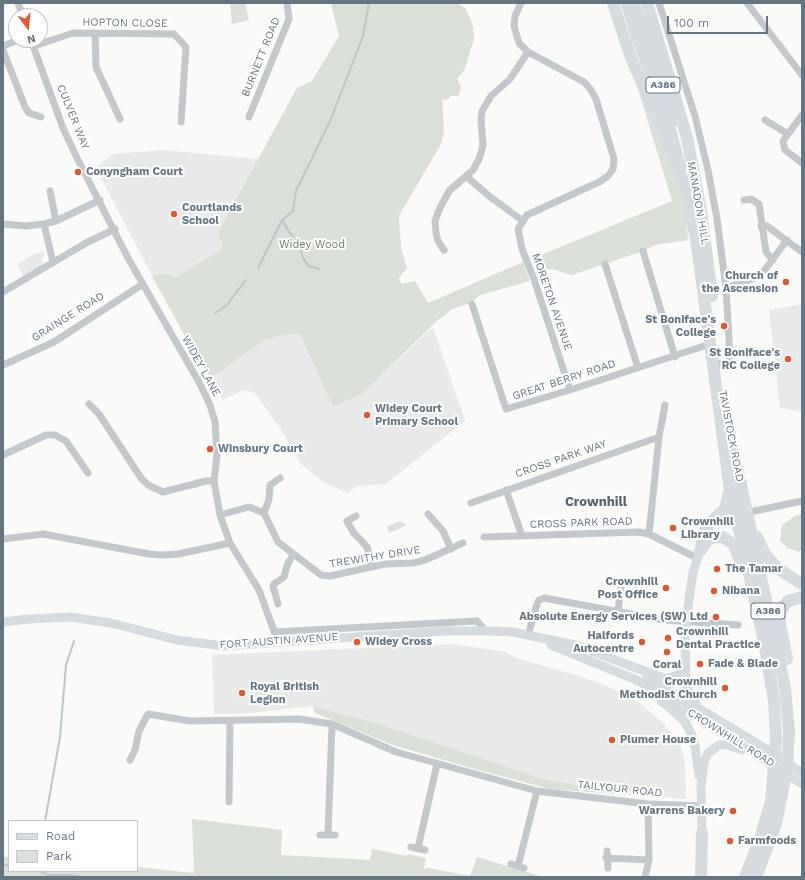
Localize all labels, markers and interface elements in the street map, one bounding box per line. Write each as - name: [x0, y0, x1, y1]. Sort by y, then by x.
- north arrow: [8, 8, 48, 48]
- scale bar: [669, 8, 770, 34]
- street label: BURNETT ROAD: [239, 15, 283, 99]
- street label: HOPTON CLOSE: [82, 16, 168, 30]
- text: 100 m: [674, 16, 709, 30]
- text: N: [25, 32, 37, 46]
- road number: A386: [646, 77, 680, 93]
- street label: CULVER WAY: [54, 83, 92, 151]
- street label: MANADON HILL: [684, 160, 712, 246]
- place label: Conyngham Court: [86, 165, 183, 179]
- marker: Conyngham Court: [73, 167, 83, 177]
- place label: Courtlands School: [182, 201, 242, 227]
- marker: Courtlands School: [169, 209, 179, 219]
- park label: Widey Wood: [279, 238, 345, 252]
- street label: MORETON AVENUE: [529, 252, 575, 352]
- place label: Church of the Ascension: [702, 269, 778, 295]
- marker: Church of the Ascension: [781, 277, 791, 287]
- street label: GRAINGE ROAD: [29, 289, 107, 345]
- place label: St Boniface's College: [645, 313, 716, 339]
- marker: St Boniface's College: [719, 321, 729, 331]
- street label: WIDEY LANE: [179, 333, 223, 399]
- place label: St Boniface's RC College: [709, 346, 780, 372]
- marker: St Boniface's RC College: [783, 354, 793, 364]
- street label: GREAT BERRY ROAD: [511, 357, 617, 403]
- street label: TAVISTOCK ROAD: [716, 389, 746, 483]
- place label: Widey Court Primary School: [375, 402, 458, 428]
- marker: Widey Court Primary School: [362, 410, 372, 420]
- street label: CROSS PARK WAY: [514, 437, 608, 481]
- place label: Winsbury Court: [218, 442, 303, 456]
- marker: Winsbury Court: [205, 444, 215, 454]
- district label: Crownhill: [565, 494, 627, 510]
- street label: CROSS PARK ROAD: [529, 515, 633, 531]
- place label: Crownhill Library: [681, 515, 734, 541]
- marker: Crownhill Library: [668, 523, 678, 533]
- street label: TREWITHY DRIVE: [328, 543, 422, 571]
- place label: The Tamar: [725, 562, 782, 576]
- marker: The Tamar: [712, 564, 722, 574]
- place label: Crownhill Post Office: [598, 575, 658, 601]
- marker: Crownhill Post Office: [661, 583, 671, 593]
- place label: Nibana: [722, 584, 760, 598]
- marker: Nibana: [709, 586, 719, 596]
- road number: A386: [751, 603, 785, 619]
- place label: Absolute Energy Services (SW) Ltd: [519, 610, 708, 624]
- marker: Absolute Energy Services (SW) Ltd: [711, 612, 721, 622]
- place label: Crownhill Dental Practice: [676, 625, 760, 651]
- place label: Halfords Autocentre: [573, 629, 634, 655]
- street label: FORT AUSTIN AVENUE: [219, 630, 339, 652]
- marker: Crownhill Dental Practice: [663, 633, 673, 643]
- place label: Widey Cross: [365, 635, 432, 649]
- marker: Widey Cross: [352, 637, 362, 647]
- marker: Halfords Autocentre: [637, 637, 647, 647]
- marker: Coral: [662, 647, 672, 657]
- place label: Fade & Blade: [708, 657, 778, 671]
- place label: Coral: [653, 658, 681, 672]
- marker: Fade & Blade: [695, 659, 705, 669]
- place label: Crownhill Methodist Church: [620, 675, 717, 701]
- place label: Royal British Legion: [250, 680, 319, 706]
- marker: Crownhill Methodist Church: [720, 683, 730, 693]
- marker: Royal British Legion: [237, 688, 247, 698]
- street label: CROWNHILL ROAD: [685, 706, 777, 770]
- place label: Plumer House: [620, 733, 696, 747]
- marker: Plumer House: [607, 735, 617, 745]
- street label: TAILYOUR ROAD: [577, 778, 663, 800]
- place label: Warrens Bakery: [639, 804, 725, 818]
- marker: Warrens Bakery: [728, 806, 738, 816]
- legend: [8, 820, 138, 872]
- text: Road: [46, 829, 75, 843]
- place label: Farmfoods: [738, 834, 796, 848]
- marker: Farmfoods: [725, 836, 735, 846]
- text: Park: [46, 849, 72, 863]

